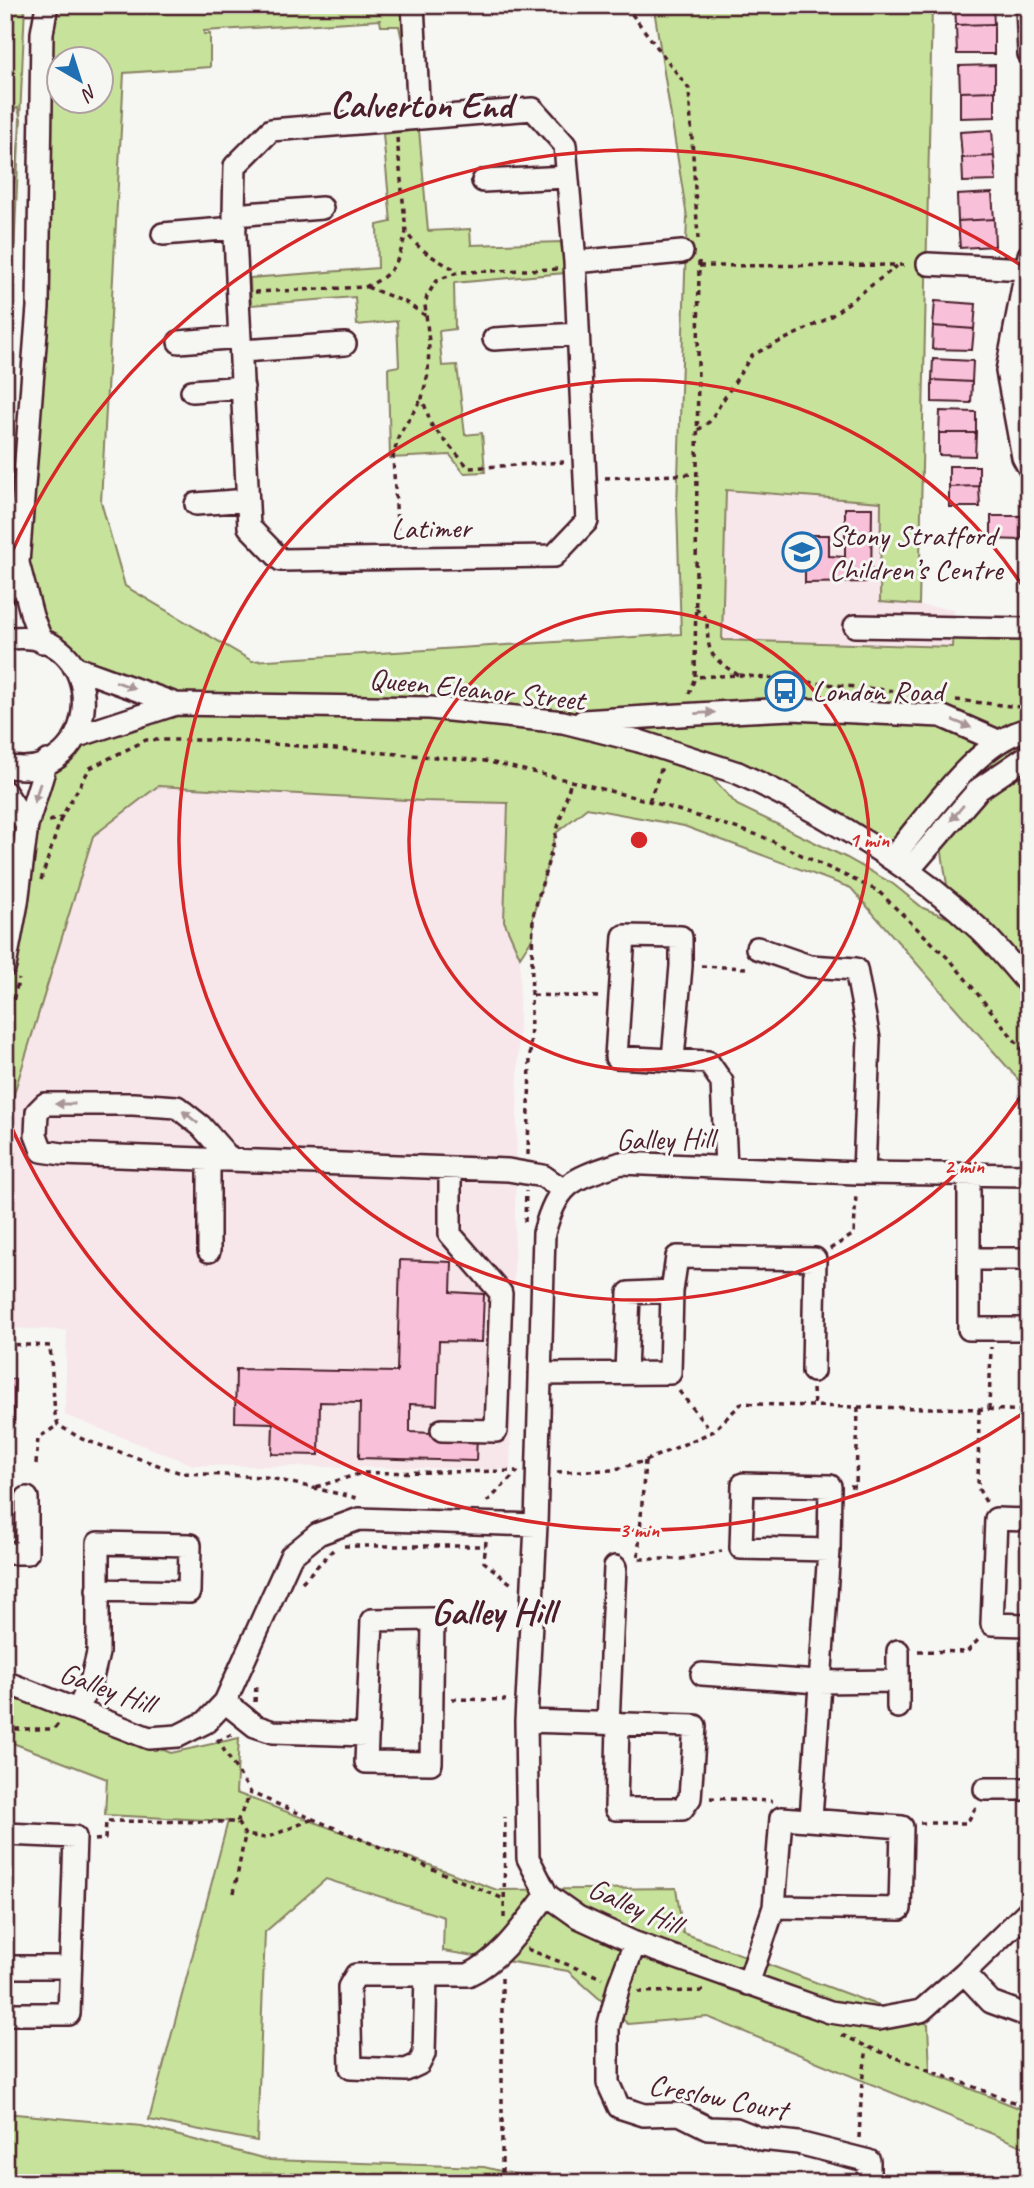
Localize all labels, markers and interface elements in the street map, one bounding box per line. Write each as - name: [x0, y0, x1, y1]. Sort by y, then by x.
- north arrow: [46, 46, 116, 116]
- text: N: [75, 79, 102, 107]
- district label: Calverton End: [330, 81, 518, 128]
- street label: Latimer: [391, 508, 474, 548]
- place label: Stony Stratford Children’s Centre: [829, 516, 1005, 588]
- school or university icon: Stony Stratford Children’s Centre: [781, 531, 823, 573]
- street label: Queen Eleanor Street: [368, 659, 589, 720]
- bus stop icon: London Road: [764, 670, 806, 712]
- place label: London Road: [812, 672, 948, 710]
- one-way arrow: [115, 680, 136, 691]
- one-way arrow: [694, 708, 716, 719]
- one-way arrow: [952, 719, 973, 730]
- one-way arrow: [31, 783, 42, 804]
- one-way arrow: [950, 804, 965, 821]
- text: 1 min: [849, 827, 889, 853]
- centre of rings: [627, 828, 651, 852]
- one-way arrow: [54, 1098, 76, 1110]
- one-way arrow: [181, 1110, 198, 1125]
- street label: Galley Hill: [616, 1119, 719, 1159]
- text: 2 min: [944, 1153, 984, 1179]
- text: 3 min: [619, 1517, 659, 1543]
- district label: Galley Hill: [431, 1588, 561, 1635]
- street label: Galley Hill: [55, 1653, 164, 1724]
- street label: Galley Hill: [583, 1869, 692, 1945]
- street label: Creslow Court: [646, 2065, 794, 2130]

